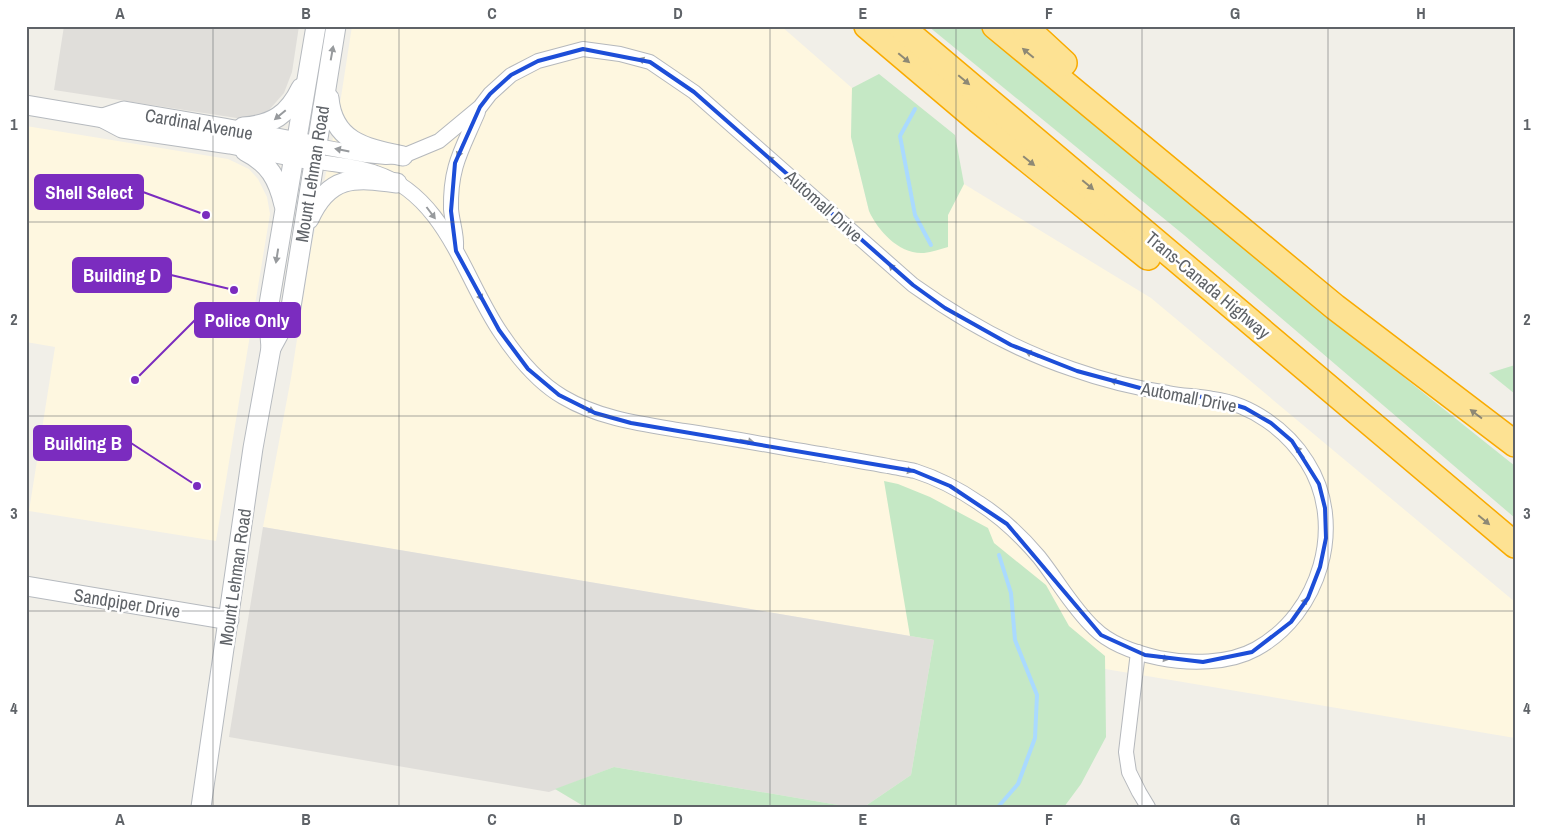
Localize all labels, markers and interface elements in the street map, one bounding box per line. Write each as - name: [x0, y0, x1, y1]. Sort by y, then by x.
- text: A: [115, 2, 125, 24]
- text: B: [301, 2, 311, 24]
- text: C: [487, 2, 497, 24]
- text: D: [673, 2, 683, 24]
- text: E: [859, 2, 868, 24]
- text: F: [1045, 2, 1053, 24]
- text: G: [1230, 2, 1240, 24]
- text: H: [1416, 2, 1426, 24]
- one-way arrow: [328, 44, 336, 60]
- one-way arrow: [1021, 48, 1034, 59]
- one-way arrow: [897, 52, 910, 63]
- one-way arrow: [637, 57, 652, 65]
- one-way arrow: [958, 74, 970, 85]
- street label: Cardinal Avenue: [143, 102, 255, 146]
- street label: Mount Lehman Road: [289, 104, 335, 244]
- one-way arrow: [274, 109, 287, 120]
- text: 1: [10, 113, 18, 135]
- text: 1: [1523, 113, 1531, 135]
- one-way arrow: [456, 144, 464, 159]
- one-way arrow: [334, 146, 350, 154]
- one-way arrow: [767, 155, 779, 167]
- one-way arrow: [1022, 156, 1035, 167]
- street label: Automall Drive: [779, 164, 868, 248]
- callout: Shell Select: [35, 175, 143, 209]
- text: Shell Select: [45, 179, 133, 205]
- one-way arrow: [1082, 179, 1095, 190]
- one-way arrow: [425, 206, 436, 219]
- street label: Trans-Canada Highway: [1140, 226, 1276, 345]
- one-way arrow: [273, 248, 281, 264]
- callout: Building D: [73, 258, 171, 292]
- text: Building D: [83, 262, 161, 288]
- one-way arrow: [888, 263, 901, 274]
- one-way arrow: [475, 286, 483, 301]
- callout: Police Only: [195, 303, 300, 337]
- text: Police Only: [205, 307, 290, 333]
- text: 2: [10, 308, 18, 330]
- text: 2: [1523, 308, 1531, 330]
- one-way arrow: [1025, 349, 1039, 357]
- street label: Automall Drive: [1138, 375, 1239, 419]
- one-way arrow: [1109, 378, 1124, 386]
- one-way arrow: [580, 405, 595, 414]
- one-way arrow: [1470, 409, 1483, 420]
- callout: Building B: [34, 426, 131, 460]
- text: Building B: [44, 430, 122, 456]
- one-way arrow: [739, 437, 755, 445]
- one-way arrow: [1295, 445, 1305, 459]
- one-way arrow: [899, 466, 915, 474]
- text: 3: [10, 502, 18, 524]
- text: 3: [1523, 502, 1531, 524]
- street label: Mount Lehman Road: [213, 507, 257, 647]
- one-way arrow: [1478, 514, 1491, 525]
- street label: Sandpiper Drive: [72, 582, 182, 624]
- one-way arrow: [1299, 597, 1308, 610]
- one-way arrow: [1155, 655, 1171, 663]
- text: 4: [10, 697, 18, 719]
- text: 4: [1523, 697, 1531, 719]
- text: A: [115, 808, 125, 830]
- text: B: [301, 808, 311, 830]
- text: C: [487, 808, 497, 830]
- text: D: [673, 808, 683, 830]
- text: E: [859, 808, 868, 830]
- text: F: [1045, 808, 1053, 830]
- text: G: [1230, 808, 1240, 830]
- text: H: [1416, 808, 1426, 830]

